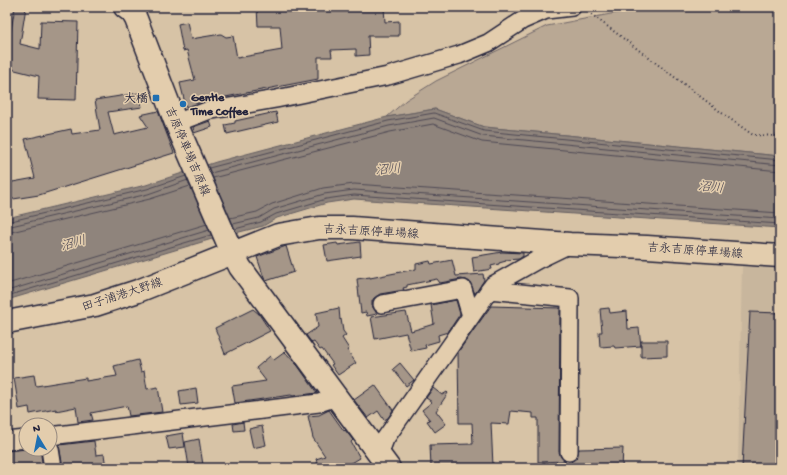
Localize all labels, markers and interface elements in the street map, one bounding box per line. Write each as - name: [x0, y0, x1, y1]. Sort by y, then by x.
- place label: 大橋: [124, 92, 148, 107]
- place label: Gentle Time Coffee: [190, 92, 249, 120]
- marker: 大橋: [151, 93, 161, 103]
- marker: Gentle Time Coffee: [178, 99, 188, 109]
- street label: 吉原停車場吉原線: [161, 104, 212, 199]
- water label: 沼川: [375, 162, 402, 179]
- water label: 沼川: [697, 180, 724, 197]
- street label: 吉永吉原停車場線: [323, 222, 419, 243]
- water label: 沼川: [59, 234, 88, 255]
- street label: 吉永吉原停車場線: [646, 241, 743, 262]
- street label: 田子浦港大野線: [80, 275, 165, 316]
- north arrow: [18, 417, 58, 457]
- text: N: [32, 423, 41, 436]

